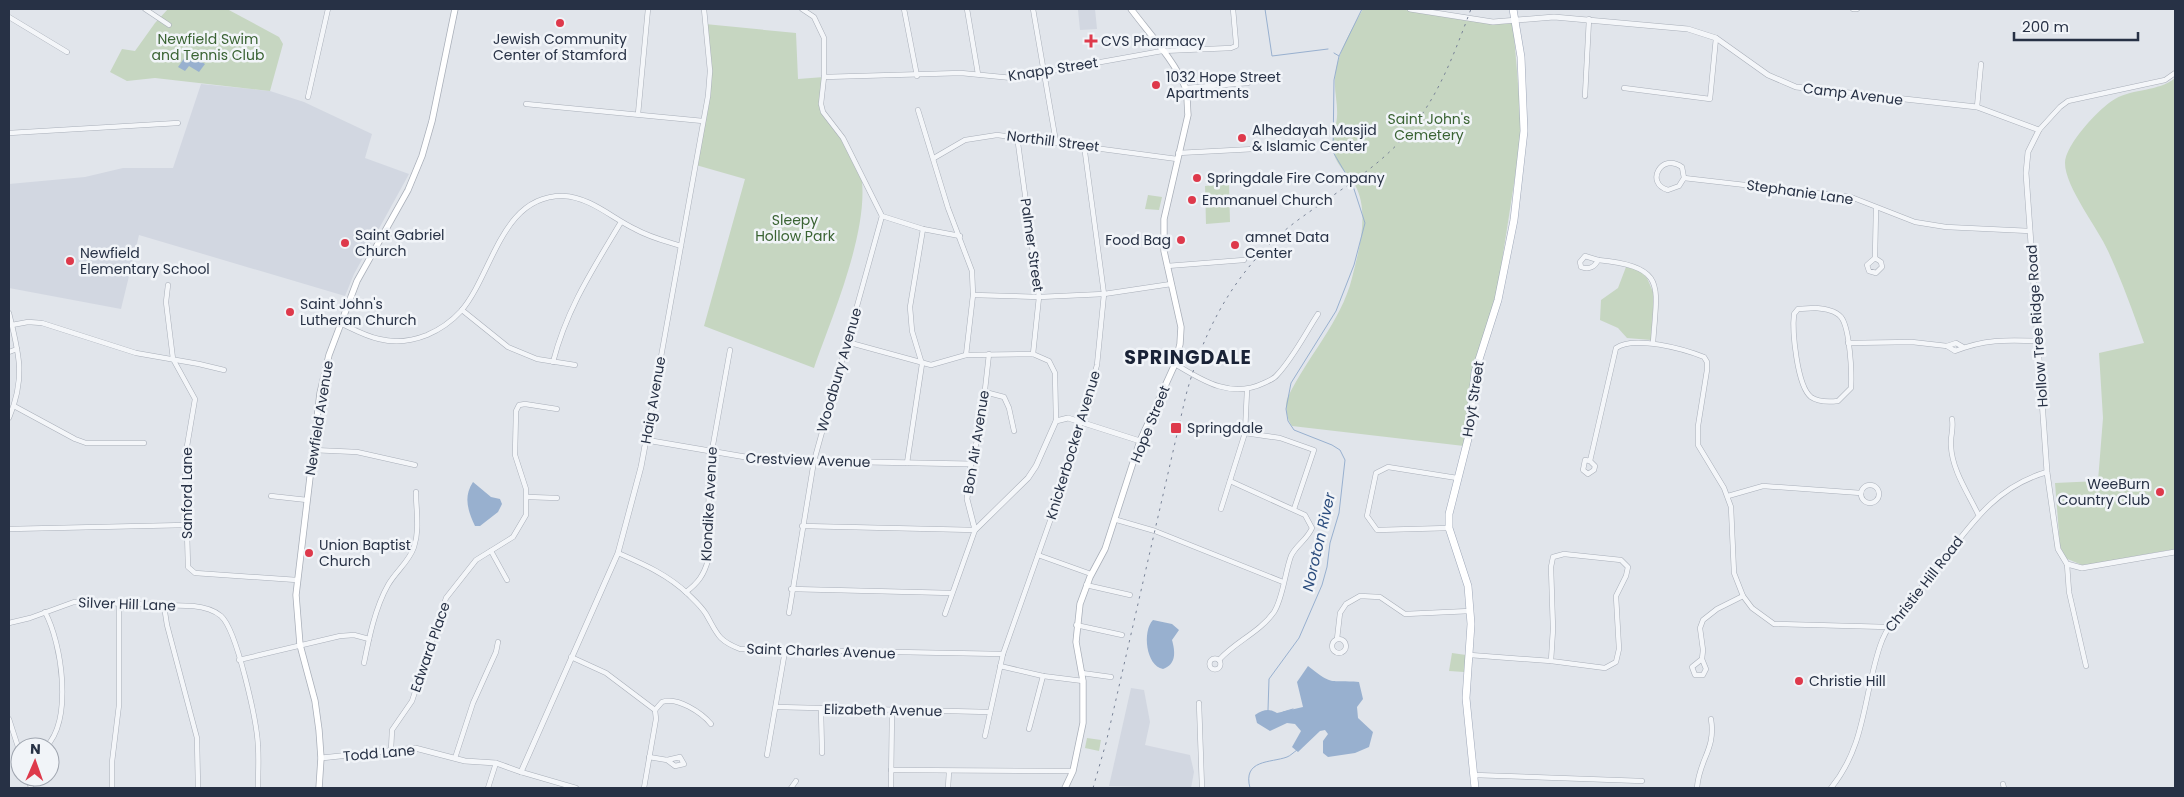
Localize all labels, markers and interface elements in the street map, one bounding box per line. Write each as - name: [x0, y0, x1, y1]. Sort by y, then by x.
- scale bar: [2014, 10, 2138, 42]
- text: 200 m: [2022, 16, 2069, 37]
- marker: Jewish Community Center of Stamford: [554, 17, 566, 29]
- park label: Newfield Swim and Tennis Club: [152, 29, 264, 65]
- place label: Jewish Community Center of Stamford: [493, 29, 627, 65]
- place label: CVS Pharmacy: [1101, 31, 1205, 51]
- marker: CVS Pharmacy: [1085, 35, 1097, 47]
- street label: Knapp Street: [1007, 52, 1099, 86]
- place label: 1032 Hope Street Apartments: [1166, 67, 1281, 103]
- street label: Camp Avenue: [1802, 78, 1904, 110]
- marker: 1032 Hope Street Apartments: [1150, 79, 1162, 91]
- park label: Saint John's Cemetery: [1388, 109, 1470, 145]
- place label: Alhedayah Masjid & Islamic Center: [1252, 120, 1377, 156]
- street label: Northill Street: [1006, 125, 1100, 157]
- marker: Alhedayah Masjid & Islamic Center: [1236, 132, 1248, 144]
- place label: Springdale Fire Company: [1207, 168, 1385, 188]
- marker: Springdale Fire Company: [1191, 172, 1203, 184]
- street label: Stephanie Lane: [1745, 175, 1855, 209]
- place label: Emmanuel Church: [1202, 190, 1333, 210]
- marker: Emmanuel Church: [1186, 194, 1198, 206]
- street label: Palmer Street: [1016, 197, 1048, 293]
- park label: Sleepy Hollow Park: [755, 210, 836, 246]
- place label: Saint Gabriel Church: [355, 225, 445, 261]
- place label: amnet Data Center: [1245, 227, 1329, 263]
- place label: Food Bag: [1105, 230, 1171, 250]
- marker: Food Bag: [1175, 234, 1187, 246]
- marker: Saint Gabriel Church: [339, 237, 351, 249]
- marker: amnet Data Center: [1229, 239, 1241, 251]
- place label: Newfield Elementary School: [80, 243, 210, 279]
- street label: Hollow Tree Ridge Road: [2021, 244, 2053, 408]
- marker: Newfield Elementary School: [64, 255, 76, 267]
- place label: Saint John's Lutheran Church: [300, 294, 417, 330]
- street label: Woodbury Avenue: [812, 305, 866, 435]
- marker: Saint John's Lutheran Church: [284, 306, 296, 318]
- district label: SPRINGDALE: [1124, 344, 1252, 371]
- street label: Haig Avenue: [635, 354, 671, 445]
- street label: Newfield Avenue: [300, 359, 338, 477]
- street label: Hoyt Street: [1457, 360, 1489, 438]
- street label: Knickerbocker Avenue: [1041, 368, 1105, 522]
- street label: Hope Street: [1125, 382, 1175, 466]
- street label: Bon Air Avenue: [958, 388, 994, 495]
- place label: Springdale: [1187, 418, 1263, 438]
- marker: Springdale: [1169, 421, 1183, 435]
- street label: Klondike Avenue: [696, 446, 722, 562]
- street label: Sanford Lane: [177, 447, 197, 539]
- street label: Crestview Avenue: [745, 448, 871, 472]
- place label: WeeBurn Country Club: [2058, 474, 2150, 510]
- marker: WeeBurn Country Club: [2154, 486, 2166, 498]
- water label: Noroton River: [1297, 490, 1340, 593]
- street label: Christie Hill Road: [1880, 532, 1968, 636]
- place label: Union Baptist Church: [319, 535, 411, 571]
- marker: Union Baptist Church: [303, 547, 315, 559]
- street label: Silver Hill Lane: [78, 592, 176, 616]
- street label: Edward Place: [405, 599, 455, 695]
- street label: Saint Charles Avenue: [746, 638, 896, 664]
- place label: Christie Hill: [1809, 671, 1886, 691]
- marker: Christie Hill: [1793, 675, 1805, 687]
- street label: Elizabeth Avenue: [824, 699, 943, 721]
- north arrow: [10, 737, 60, 787]
- text: N: [30, 739, 41, 759]
- street label: Todd Lane: [342, 740, 416, 766]

